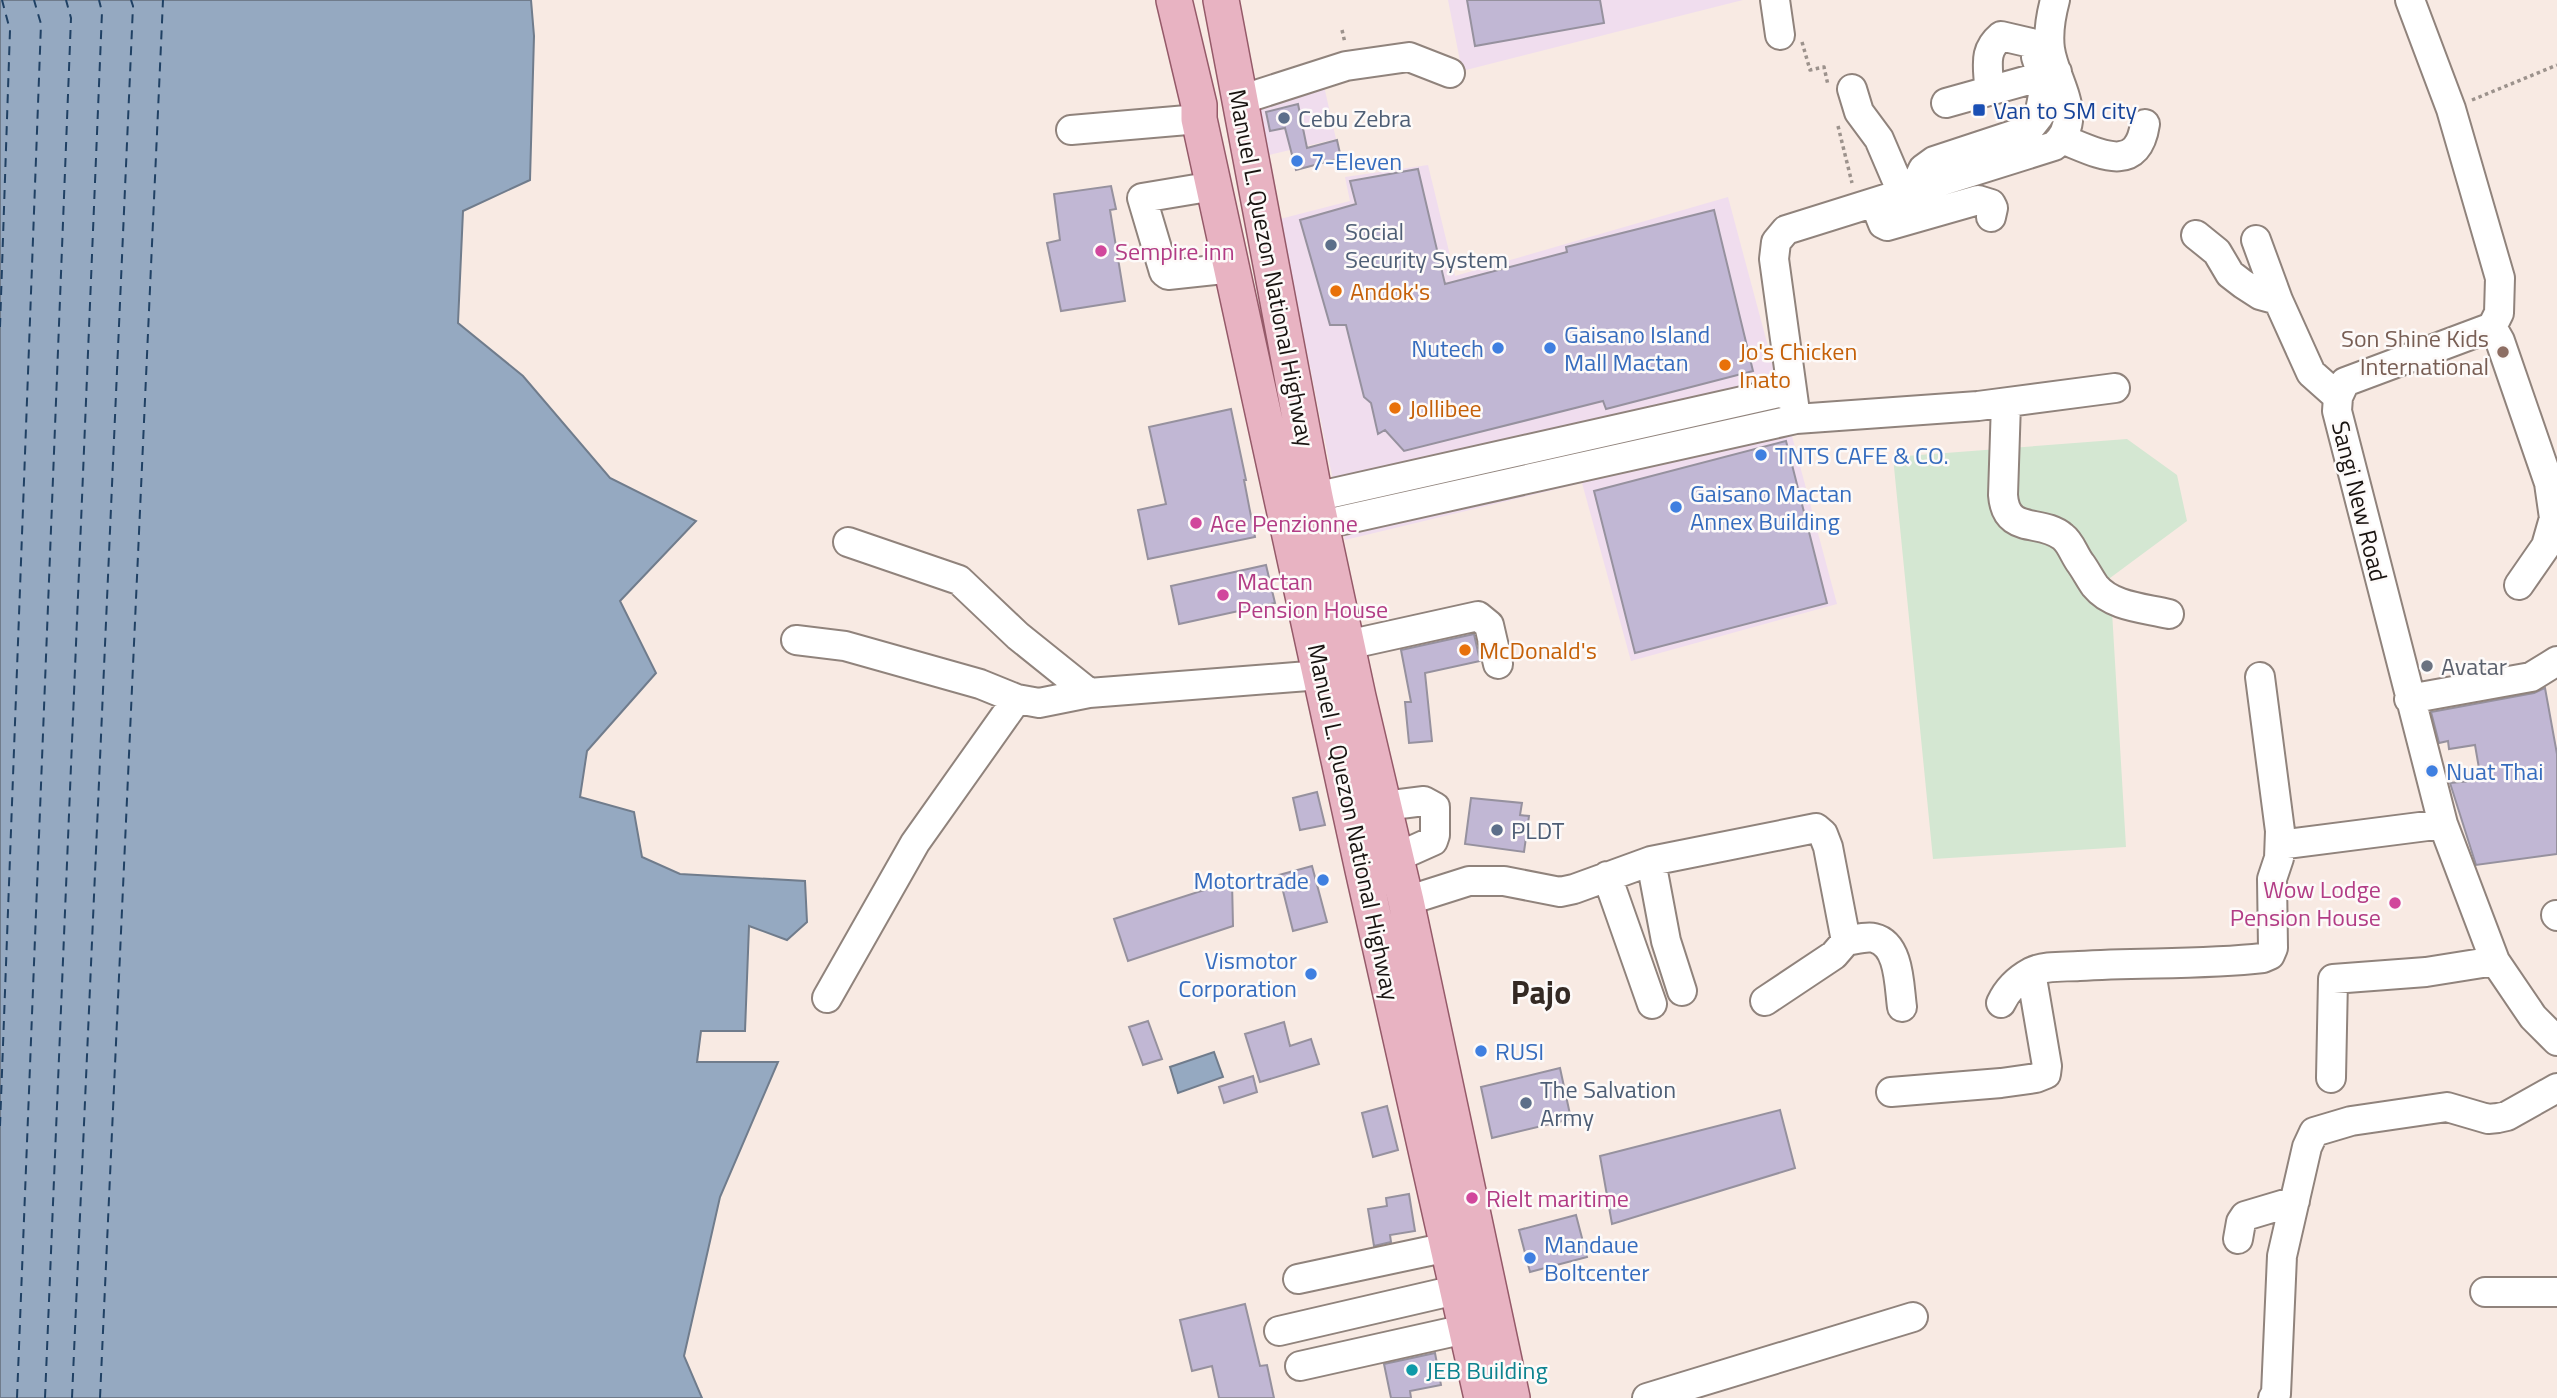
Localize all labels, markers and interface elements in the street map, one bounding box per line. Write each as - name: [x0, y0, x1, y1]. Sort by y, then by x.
- street label: Manuel L. Quezon National Highway: [1220, 86, 1324, 450]
- place label: Van to SM city: [1993, 92, 2137, 128]
- place label: Cebu Zebra: [1298, 100, 1411, 136]
- marker: Van to SM city: [1971, 102, 1987, 118]
- marker: Cebu Zebra: [1276, 110, 1292, 126]
- place label: 7-Eleven: [1311, 143, 1402, 179]
- marker: 7-Eleven: [1289, 153, 1305, 169]
- place label: Social Security System: [1345, 213, 1508, 277]
- place label: Sempire inn: [1115, 233, 1235, 269]
- marker: Social Security System: [1323, 237, 1339, 253]
- marker: Sempire inn: [1093, 243, 1109, 259]
- place label: Andok's: [1350, 273, 1430, 309]
- marker: Andok's: [1328, 283, 1344, 299]
- place label: Gaisano Island Mall Mactan: [1564, 316, 1710, 380]
- place label: Son Shine Kids International: [2341, 320, 2489, 384]
- place label: Nutech: [1411, 330, 1484, 366]
- place label: Jo's Chicken Inato: [1739, 333, 1857, 397]
- marker: Nutech: [1490, 340, 1506, 356]
- marker: Gaisano Island Mall Mactan: [1542, 340, 1558, 356]
- marker: Son Shine Kids International: [2495, 344, 2511, 360]
- marker: Jo's Chicken Inato: [1717, 357, 1733, 373]
- place label: Jollibee: [1409, 390, 1482, 426]
- marker: Jollibee: [1387, 400, 1403, 416]
- street label: Sangi New Road: [2323, 417, 2397, 585]
- place label: TNTS CAFE & CO.: [1775, 437, 1949, 473]
- marker: TNTS CAFE & CO.: [1753, 447, 1769, 463]
- place label: Gaisano Mactan Annex Building: [1690, 475, 1852, 539]
- marker: Gaisano Mactan Annex Building: [1668, 499, 1684, 515]
- place label: Ace Penzionne: [1210, 505, 1358, 541]
- marker: Ace Penzionne: [1188, 515, 1204, 531]
- place label: Mactan Pension House: [1237, 563, 1388, 627]
- marker: Mactan Pension House: [1215, 587, 1231, 603]
- place label: McDonald's: [1479, 632, 1597, 668]
- street label: Manuel L. Quezon National Highway: [1299, 640, 1409, 1004]
- marker: McDonald's: [1457, 642, 1473, 658]
- place label: Avatar: [2441, 648, 2507, 684]
- marker: Avatar: [2419, 658, 2435, 674]
- place label: Nuat Thai: [2446, 753, 2544, 789]
- marker: Nuat Thai: [2424, 763, 2440, 779]
- place label: PLDT: [1511, 812, 1565, 848]
- marker: PLDT: [1489, 822, 1505, 838]
- place label: Motortrade: [1193, 862, 1309, 898]
- place label: Wow Lodge Pension House: [2230, 871, 2381, 935]
- marker: Motortrade: [1315, 872, 1331, 888]
- marker: Wow Lodge Pension House: [2387, 895, 2403, 911]
- place label: Vismotor Corporation: [1178, 942, 1297, 1006]
- marker: Vismotor Corporation: [1303, 966, 1319, 982]
- district label: Pajo: [1511, 968, 1571, 1016]
- place label: RUSI: [1495, 1033, 1544, 1069]
- marker: RUSI: [1473, 1043, 1489, 1059]
- place label: The Salvation Army: [1540, 1071, 1676, 1135]
- marker: The Salvation Army: [1518, 1095, 1534, 1111]
- place label: Rielt maritime: [1486, 1180, 1629, 1216]
- marker: Rielt maritime: [1464, 1190, 1480, 1206]
- place label: Mandaue Boltcenter: [1544, 1226, 1650, 1290]
- marker: Mandaue Boltcenter: [1522, 1250, 1538, 1266]
- place label: JEB Building: [1426, 1352, 1548, 1388]
- marker: JEB Building: [1404, 1362, 1420, 1378]

